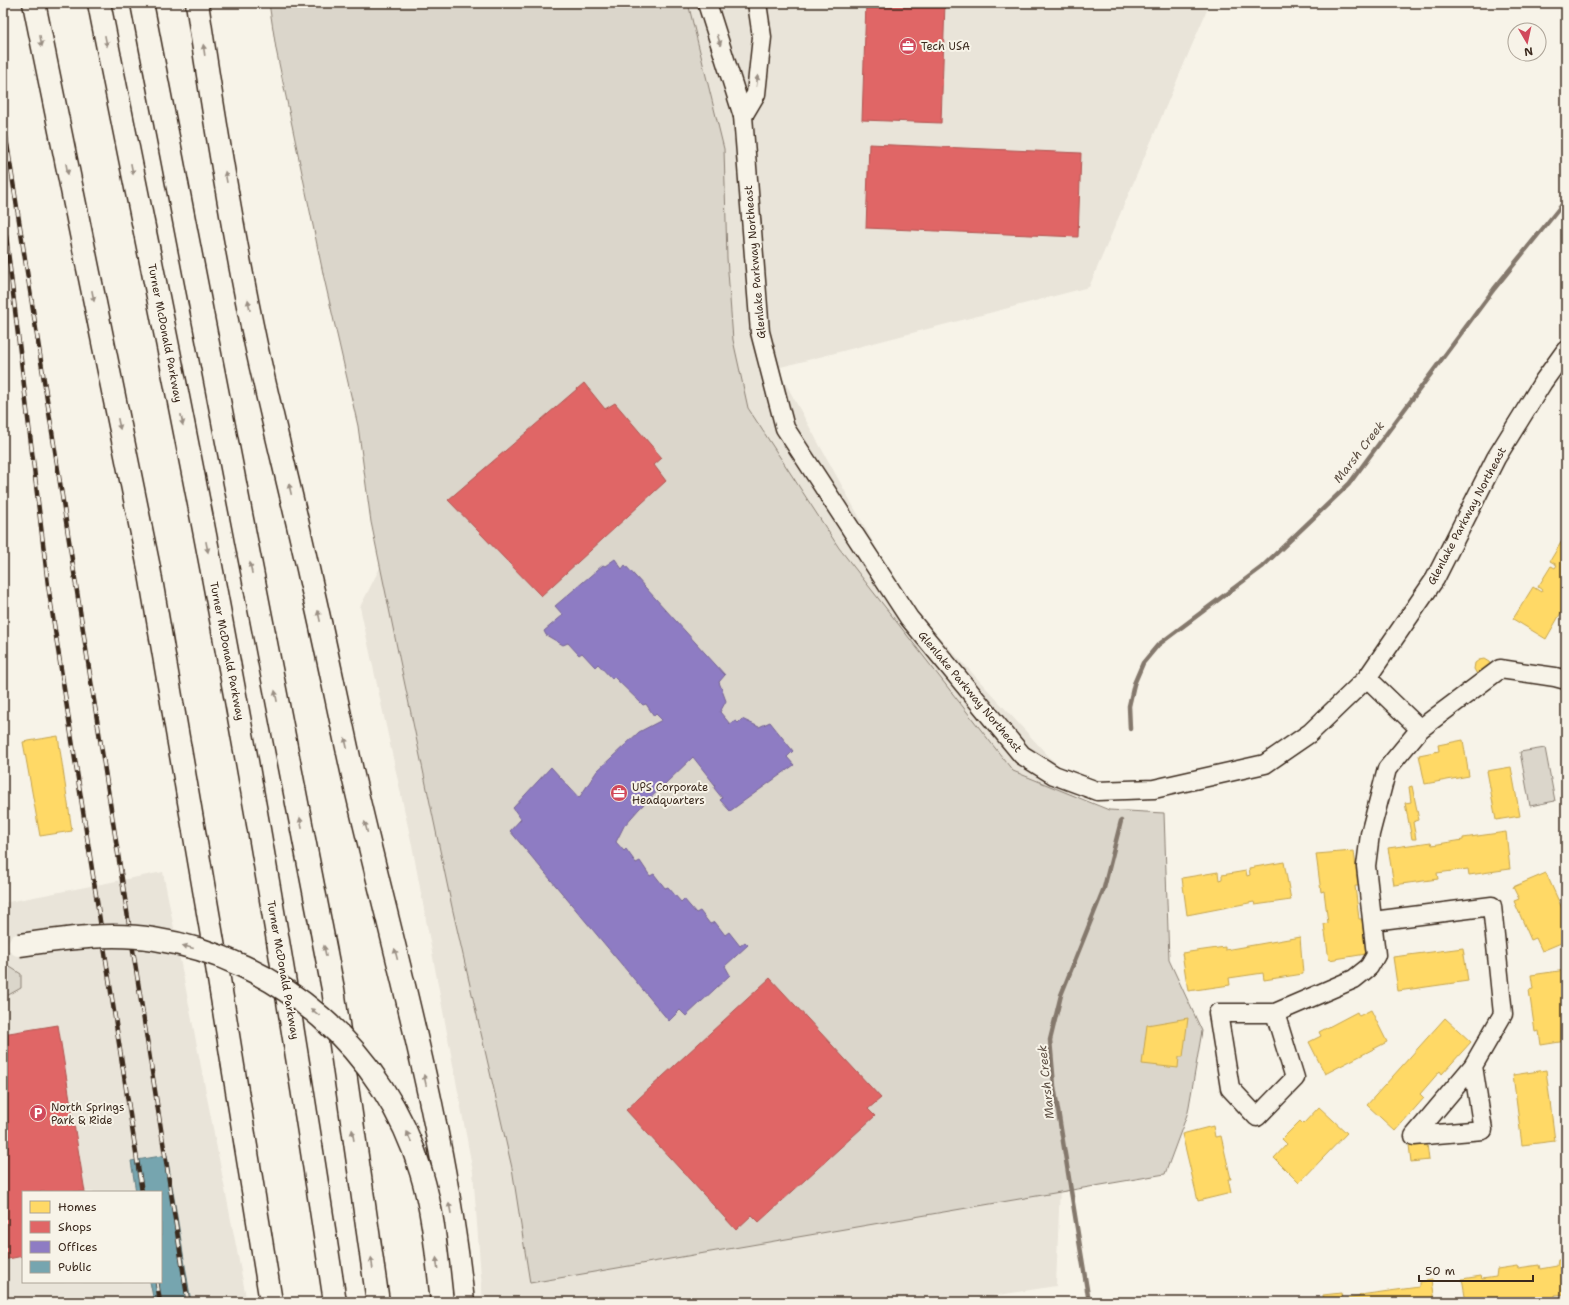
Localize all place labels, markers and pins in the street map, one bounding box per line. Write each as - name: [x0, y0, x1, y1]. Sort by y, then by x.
- office icon: Tech USA: [898, 36, 918, 56]
- place label: Tech USA: [921, 39, 970, 54]
- place label: UPS Corporate Headquarters: [632, 780, 708, 808]
- office icon: UPS Corporate Headquarters: [609, 783, 629, 803]
- place label: North Springs Park & Ride: [51, 1100, 124, 1128]
- parking icon: North Springs Park & Ride: [28, 1103, 48, 1123]

